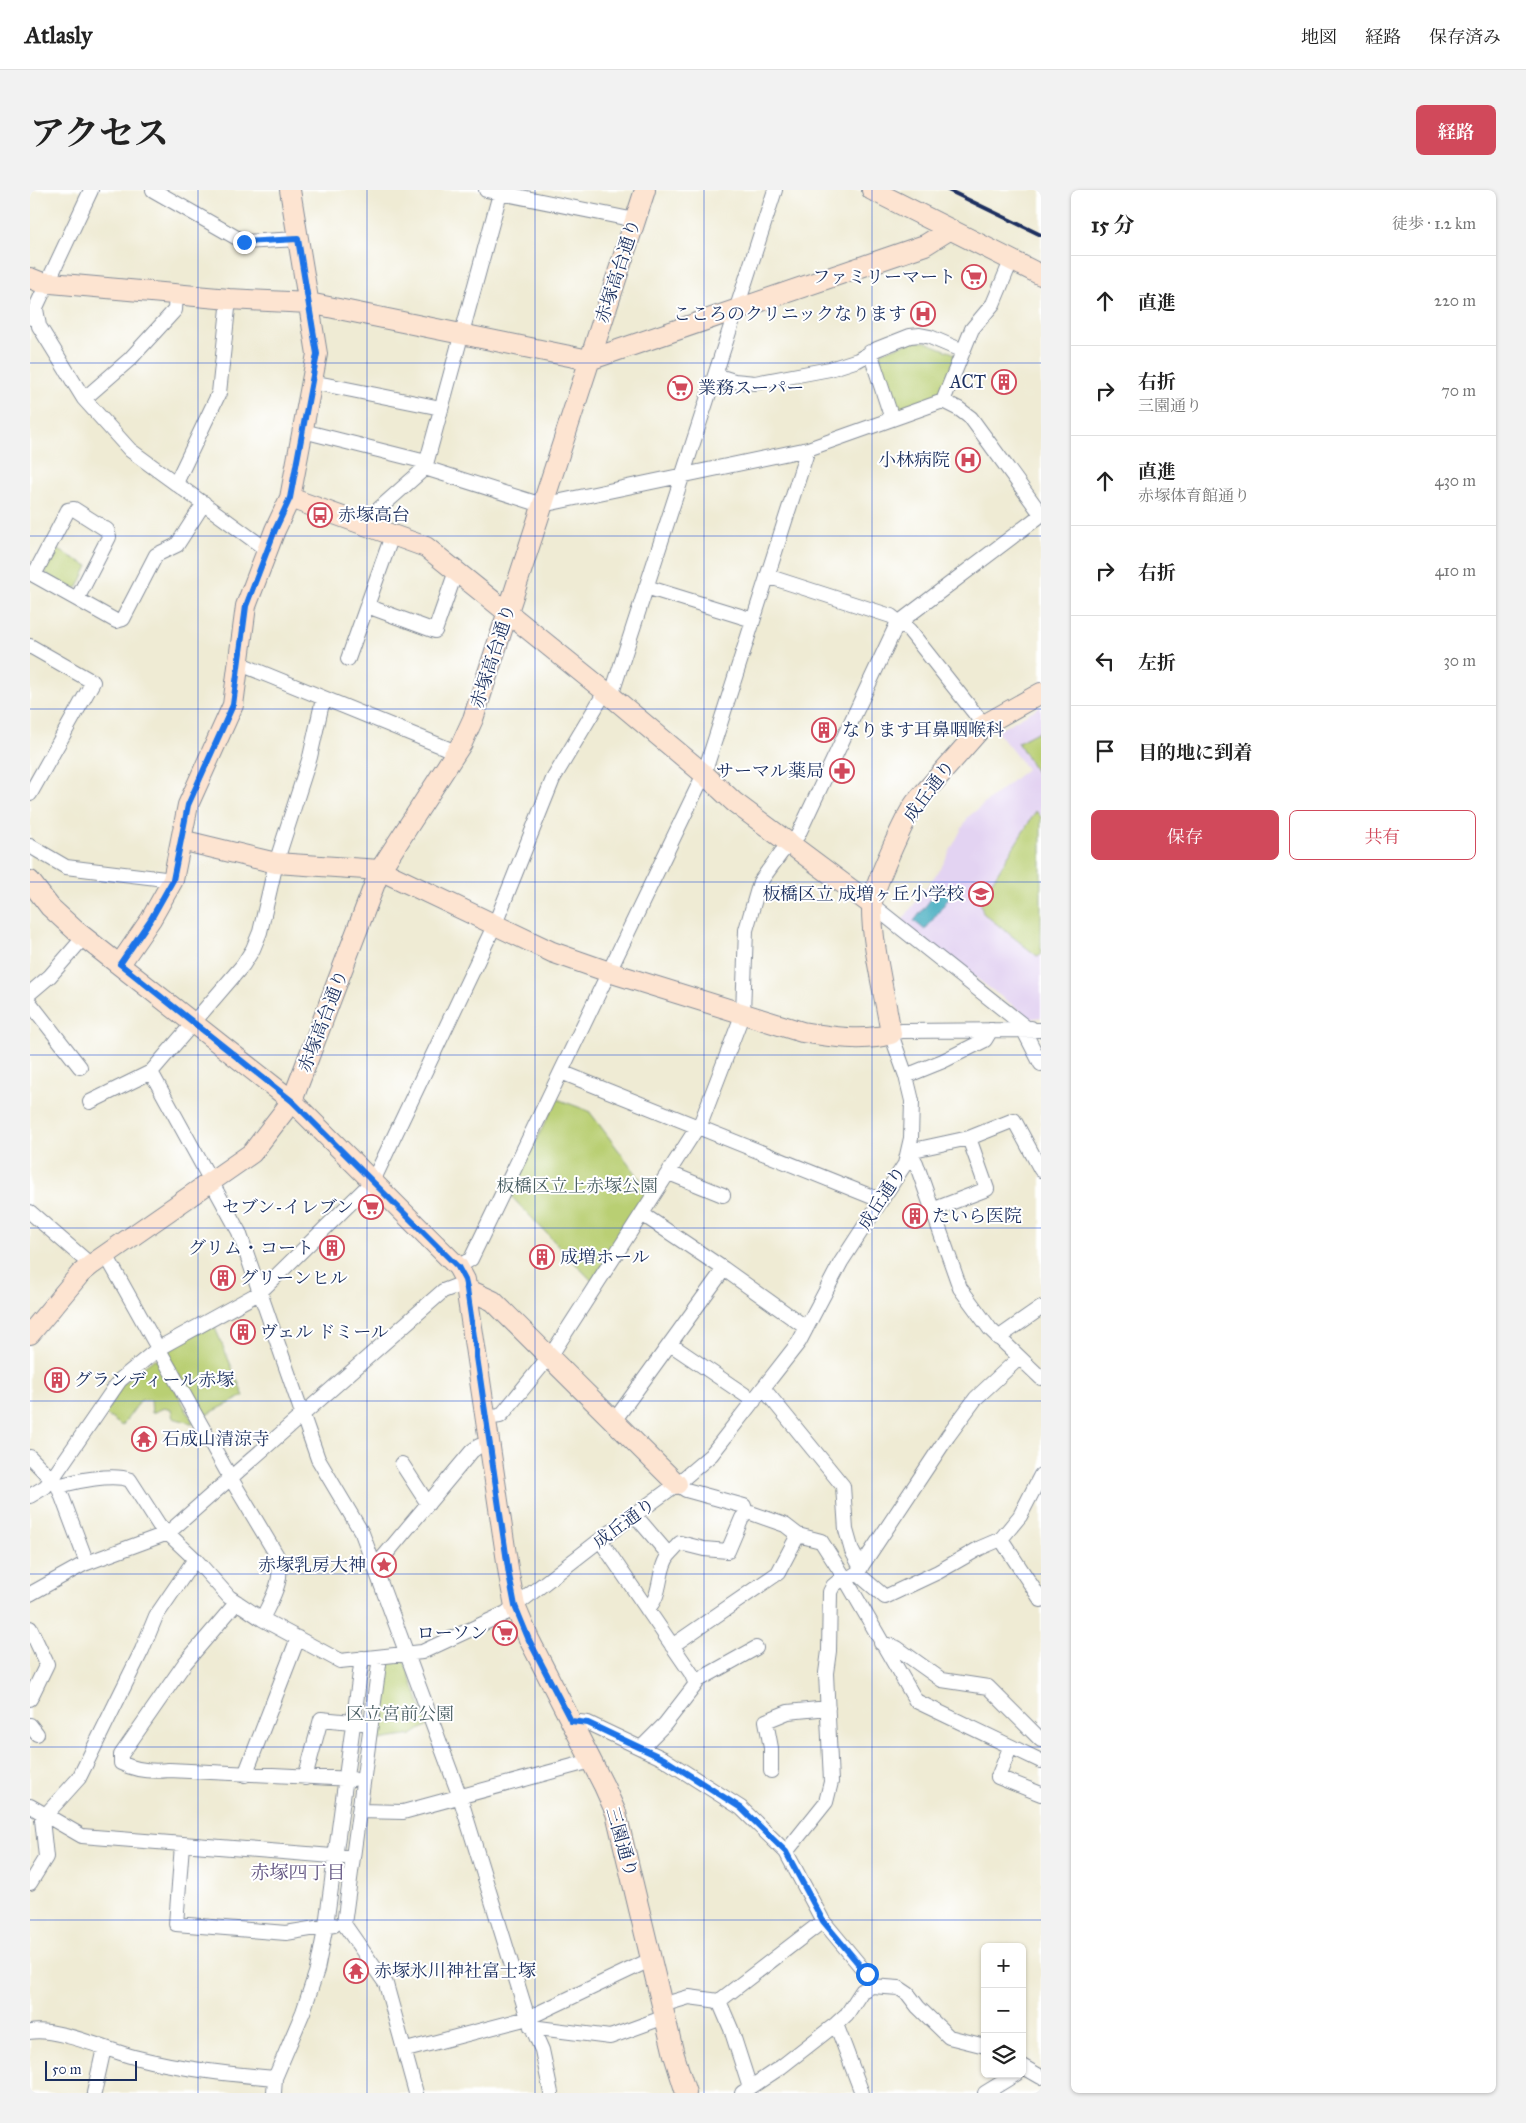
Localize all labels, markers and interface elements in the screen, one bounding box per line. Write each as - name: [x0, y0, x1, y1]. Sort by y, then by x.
- text: Atlasly: [25, 20, 92, 50]
- text: 地図: [1301, 26, 1337, 48]
- text: 経路: [1365, 26, 1401, 48]
- text: 保存済み: [1429, 26, 1501, 48]
- button: 経路: [1416, 105, 1496, 155]
- text: アクセス: [30, 112, 169, 155]
- text: 15 分: [1091, 212, 1134, 238]
- text: 徒歩 · 1.2 km: [1392, 214, 1476, 233]
- street label: 赤塚高台通り: [591, 216, 645, 326]
- route end: [233, 231, 256, 254]
- supermarket icon: ファミリーマート: [961, 264, 987, 290]
- place label: ファミリーマート: [812, 266, 956, 288]
- icon: ahead: [1091, 287, 1119, 315]
- text: 直進: [1138, 291, 1176, 314]
- text: 220 m: [1434, 291, 1476, 310]
- hospital icon: こころのクリニックなります: [910, 301, 936, 327]
- place label: こころのクリニックなります: [673, 303, 906, 325]
- building icon: ACT: [991, 369, 1017, 395]
- text: 右折: [1138, 370, 1176, 393]
- place label: ACT: [949, 371, 986, 393]
- supermarket icon: 業務スーパー: [667, 375, 693, 401]
- place label: 業務スーパー: [698, 377, 804, 399]
- icon: right: [1091, 377, 1119, 405]
- text: 70 m: [1441, 381, 1476, 400]
- text: 三園通り: [1138, 396, 1202, 415]
- hospital icon: 小林病院: [955, 447, 981, 473]
- place label: 小林病院: [878, 449, 950, 471]
- text: 直進: [1138, 460, 1176, 483]
- icon: ahead: [1091, 467, 1119, 495]
- text: 430 m: [1434, 471, 1476, 490]
- text: 赤塚体育館通り: [1138, 486, 1250, 505]
- bus stop icon: 赤塚高台: [307, 502, 333, 528]
- place label: 赤塚高台: [338, 504, 410, 526]
- icon: right: [1091, 557, 1119, 585]
- text: 右折: [1138, 561, 1176, 584]
- text: 410 m: [1435, 561, 1476, 580]
- street label: 赤塚高台通り: [466, 601, 520, 711]
- icon: left: [1091, 647, 1119, 675]
- text: 左折: [1138, 651, 1176, 674]
- text: 30 m: [1443, 651, 1476, 670]
- building icon: なります耳鼻咽喉科: [811, 717, 837, 743]
- place label: なります耳鼻咽喉科: [842, 719, 1004, 741]
- icon: arrive: [1091, 737, 1119, 765]
- text: 目的地に到着: [1138, 741, 1252, 764]
- street label: 成丘通り: [899, 756, 959, 826]
- pharmacy icon: サーマル薬局: [829, 758, 855, 784]
- place label: サーマル薬局: [716, 760, 824, 782]
- button: 保存: [1091, 810, 1279, 860]
- button: 共有: [1289, 810, 1476, 860]
- school or university icon: 板橋区立 成増ヶ丘小学校: [968, 881, 994, 907]
- place label: 板橋区立 成増ヶ丘小学校: [762, 883, 964, 905]
- street label: 赤塚高台通り: [293, 967, 353, 1075]
- street label: 成丘通り: [853, 1162, 911, 1234]
- park label: 板橋区立上赤塚公園: [496, 1175, 658, 1197]
- supermarket icon: セブン-イレブン: [358, 1194, 384, 1220]
- place label: セブン-イレブン: [222, 1196, 354, 1218]
- building icon: たいら医院: [902, 1203, 928, 1229]
- place label: たいら医院: [932, 1205, 1022, 1227]
- building icon: グリム・コート: [319, 1235, 345, 1261]
- place label: グリム・コート: [188, 1237, 314, 1259]
- building icon: 成増ホール: [529, 1244, 555, 1270]
- place label: 成増ホール: [560, 1246, 650, 1268]
- building icon: グリーンヒル: [210, 1265, 236, 1291]
- place label: グリーンヒル: [240, 1267, 348, 1289]
- building icon: ヴェル ドミール: [230, 1319, 256, 1345]
- place label: ヴェル ドミール: [260, 1321, 389, 1343]
- building icon: グランディール赤塚: [44, 1367, 70, 1393]
- place label: グランディール赤塚: [74, 1369, 234, 1391]
- temple icon: 石成山清涼寺: [131, 1426, 157, 1452]
- place label: 石成山清涼寺: [162, 1428, 270, 1450]
- street label: 成丘通り: [588, 1493, 660, 1553]
- place icon: 赤塚乳房大神: [371, 1552, 397, 1578]
- place label: 赤塚乳房大神: [258, 1554, 366, 1576]
- supermarket icon: ローソン: [492, 1620, 518, 1646]
- place label: ローソン: [417, 1622, 488, 1644]
- park label: 区立宮前公園: [346, 1703, 454, 1725]
- street label: 三園通り: [602, 1804, 642, 1880]
- district label: 赤塚四丁目: [250, 1861, 346, 1884]
- map controls: [981, 1943, 1026, 2078]
- button: +: [981, 1943, 1026, 1988]
- temple icon: 赤塚氷川神社富士塚: [343, 1958, 369, 1984]
- place label: 赤塚氷川神社富士塚: [374, 1960, 536, 1982]
- route start: [856, 1963, 879, 1986]
- button: −: [981, 1988, 1026, 2033]
- button: layers: [981, 2033, 1026, 2078]
- scale bar: [45, 2058, 138, 2081]
- text: 50 m: [52, 2061, 81, 2078]

